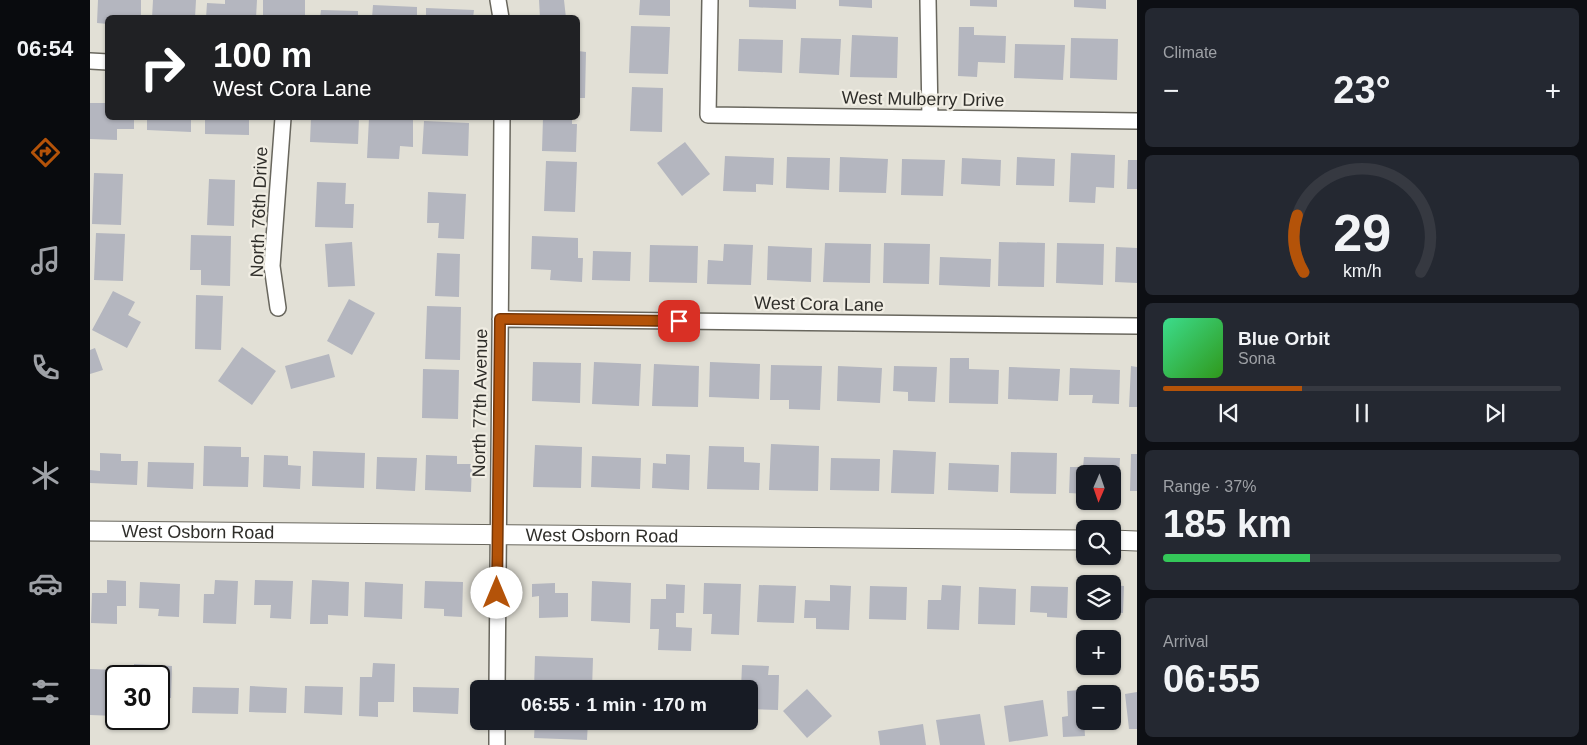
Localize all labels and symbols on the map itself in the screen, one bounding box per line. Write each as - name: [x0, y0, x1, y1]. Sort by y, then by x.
- street label: West Mulberry Drive: [841, 88, 1005, 110]
- street label: North 76th Drive: [247, 146, 271, 278]
- street label: West Cora Lane: [754, 293, 884, 315]
- pin: [658, 300, 700, 342]
- street label: North 77th Avenue: [469, 328, 491, 478]
- north arrow: [1076, 465, 1121, 510]
- street label: West Osborn Road: [121, 521, 275, 543]
- street label: West Osborn Road: [525, 525, 678, 546]
- position arrow: [470, 566, 522, 618]
- speed limit sign: 30: [105, 665, 170, 730]

